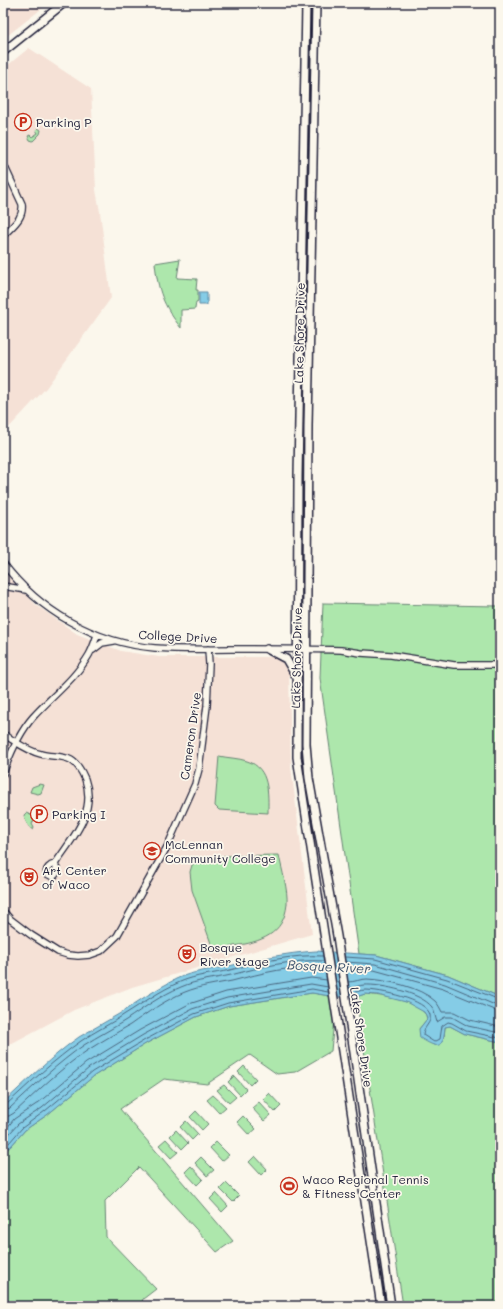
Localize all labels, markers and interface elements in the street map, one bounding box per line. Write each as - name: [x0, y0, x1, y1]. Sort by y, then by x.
- parking icon: Parking P: [13, 112, 33, 132]
- place label: Parking P: [36, 114, 92, 130]
- street label: Lake Shore Drive: [290, 282, 308, 384]
- street label: Lake Shore Drive: [287, 607, 305, 709]
- street label: College Drive: [138, 626, 218, 646]
- street label: Cameron Drive: [176, 691, 204, 781]
- parking icon: Parking I: [29, 804, 49, 824]
- place label: Parking I: [52, 806, 106, 822]
- place label: McLennan Community College: [165, 836, 276, 866]
- school or university icon: McLennan Community College: [142, 841, 162, 861]
- place label: Art Center of Waco: [42, 862, 107, 892]
- theatre icon: Art Center of Waco: [19, 867, 39, 887]
- place label: Bosque River Stage: [200, 939, 269, 969]
- theatre icon: Bosque River Stage: [177, 944, 197, 964]
- water label: Bosque River: [287, 955, 372, 977]
- street label: Lake Shore Drive: [347, 986, 377, 1088]
- place label: Waco Regional Tennis & Fitness Center: [302, 1171, 429, 1201]
- sports icon: Waco Regional Tennis & Fitness Center: [279, 1176, 299, 1196]

